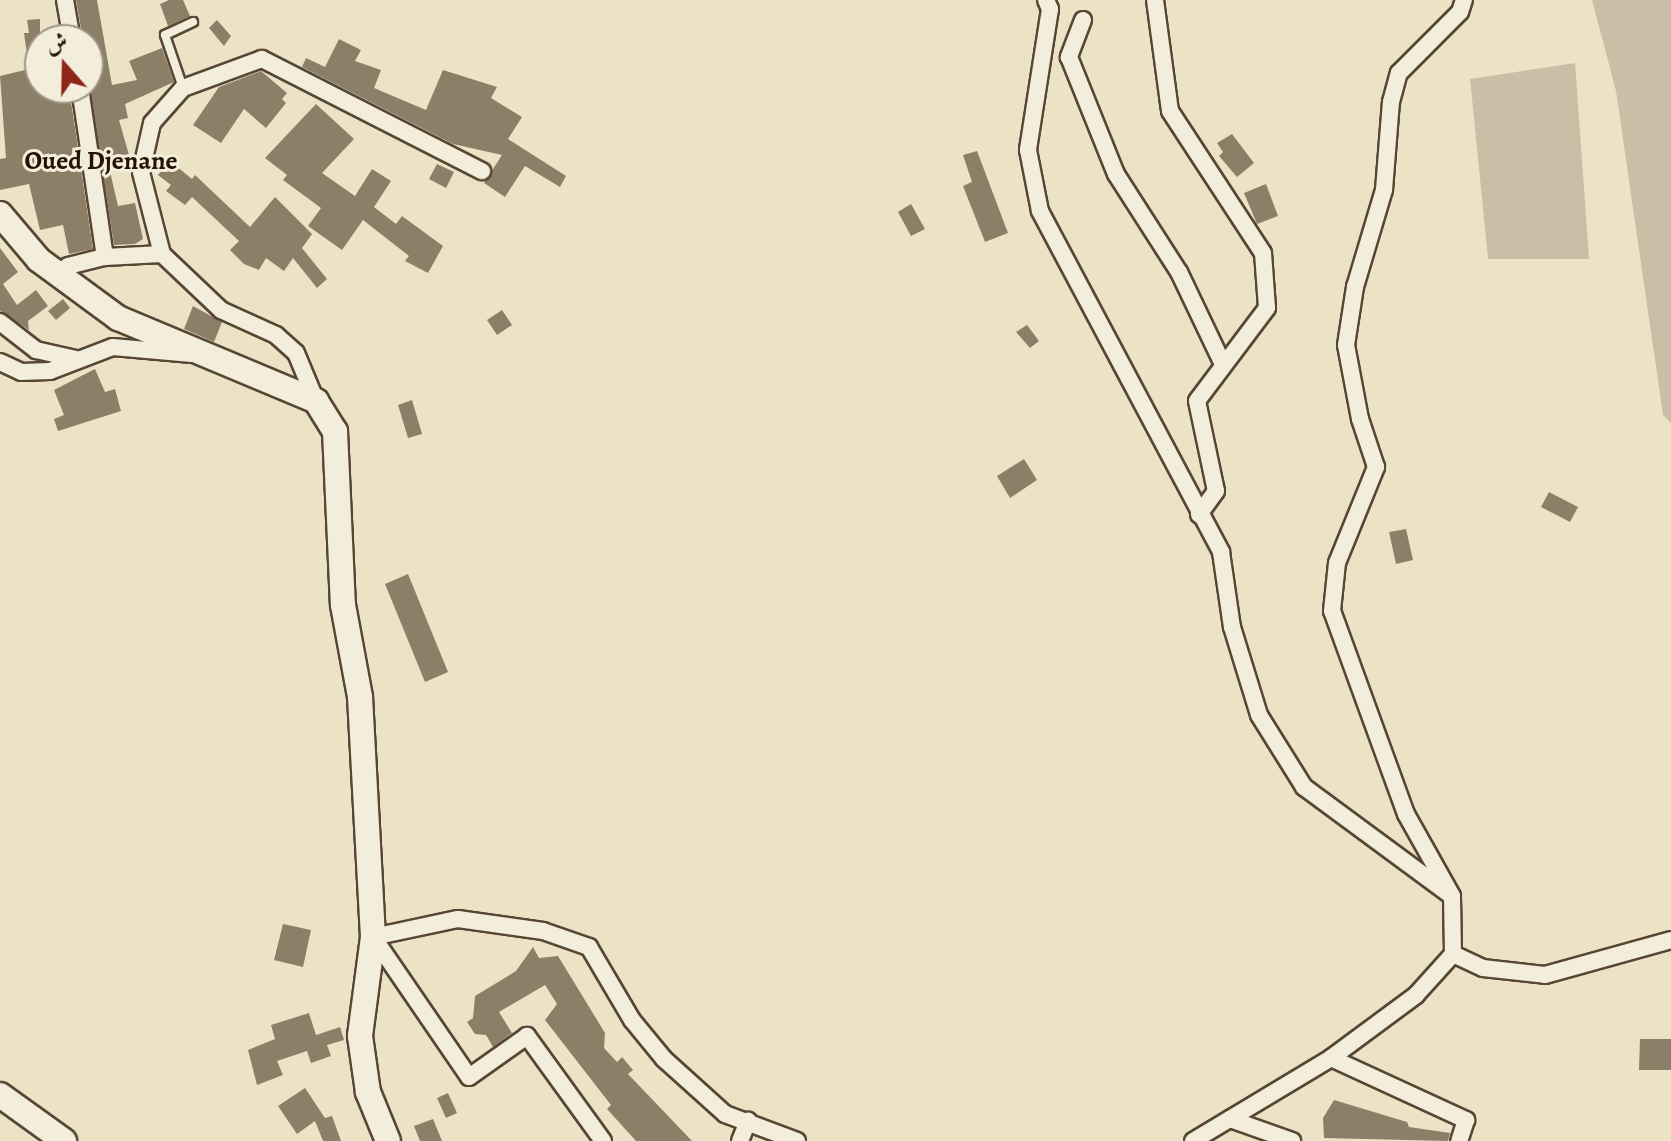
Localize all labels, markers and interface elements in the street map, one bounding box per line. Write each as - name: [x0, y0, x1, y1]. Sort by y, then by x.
- north arrow: [24, 24, 104, 104]
- text: ش: [41, 26, 72, 61]
- district label: Oued Djenane: [24, 145, 178, 177]

